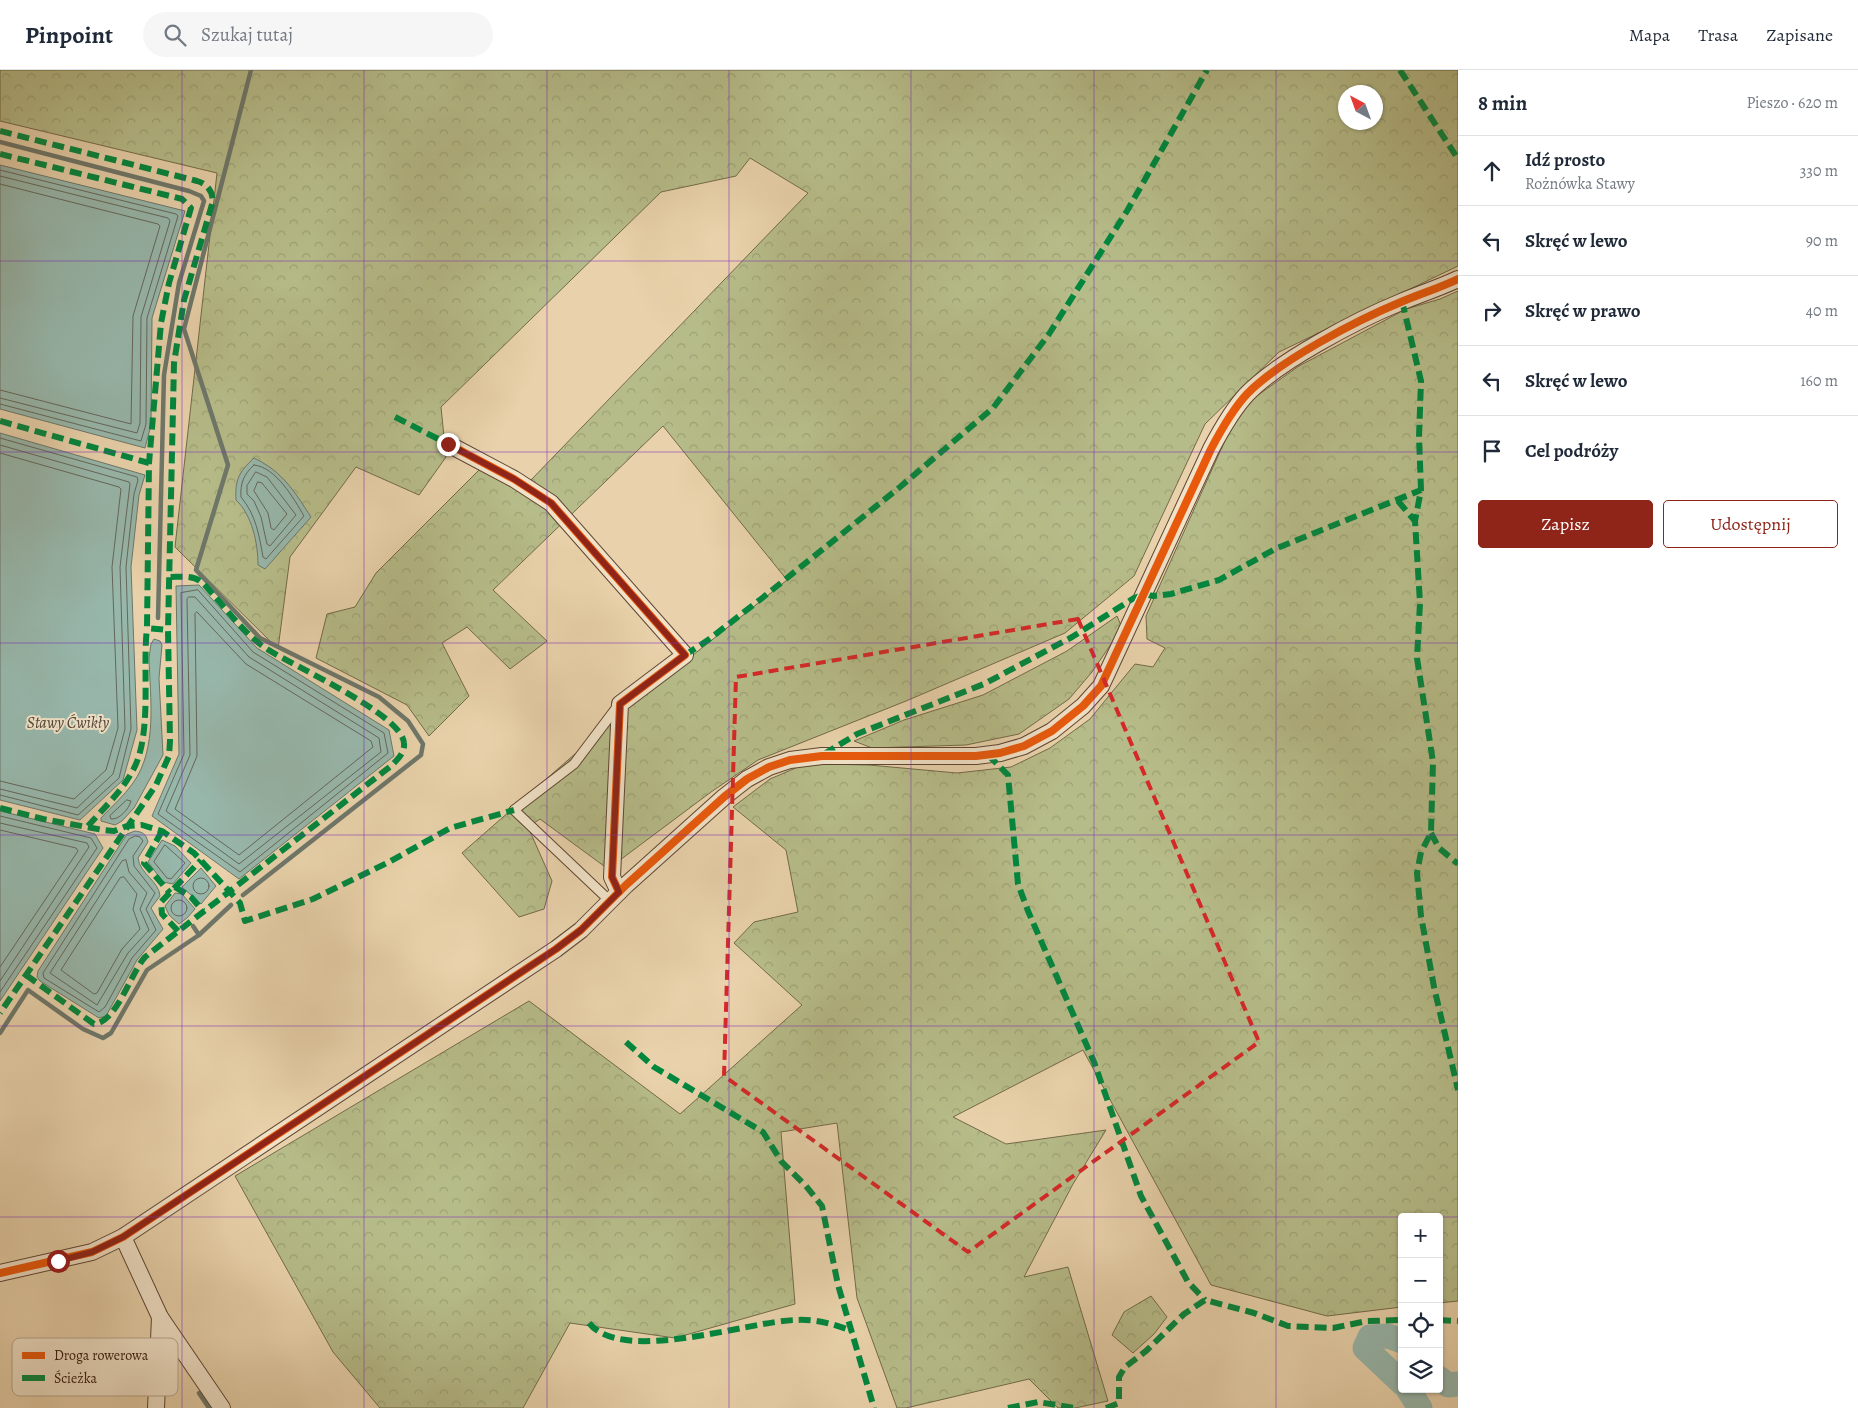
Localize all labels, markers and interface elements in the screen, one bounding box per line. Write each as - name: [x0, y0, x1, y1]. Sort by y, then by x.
- search box: [143, 12, 493, 57]
- text: Pinpoint: [25, 19, 113, 51]
- icon: search: [161, 21, 189, 49]
- text: Szukaj tutaj: [201, 22, 293, 48]
- text: Mapa: [1629, 23, 1670, 47]
- text: Trasa: [1698, 23, 1738, 47]
- text: Zapisane: [1766, 23, 1833, 47]
- north arrow: [1338, 85, 1383, 130]
- text: 8 min: [1478, 89, 1527, 117]
- text: Pieszo · 620 m: [1746, 92, 1838, 114]
- text: Idź prosto: [1525, 147, 1605, 173]
- icon: ahead: [1478, 157, 1506, 185]
- text: 330 m: [1800, 160, 1838, 182]
- text: Rożnówka Stawy: [1525, 173, 1635, 195]
- icon: left: [1478, 227, 1506, 255]
- text: Skręć w lewo: [1525, 228, 1628, 254]
- text: 90 m: [1806, 230, 1838, 252]
- icon: right: [1478, 297, 1506, 325]
- text: Skręć w prawo: [1525, 298, 1640, 324]
- text: 40 m: [1806, 300, 1838, 322]
- icon: left: [1478, 367, 1506, 395]
- text: Skręć w lewo: [1525, 368, 1628, 394]
- text: 160 m: [1800, 370, 1838, 392]
- route end: [437, 433, 460, 456]
- icon: arrive: [1478, 437, 1506, 465]
- text: Cel podróży: [1525, 438, 1618, 464]
- button: Zapisz: [1478, 500, 1653, 548]
- button: Udostępnij: [1663, 500, 1838, 548]
- water label: Stawy Ćwikły: [27, 712, 109, 734]
- map controls: [1398, 1213, 1443, 1393]
- button: +: [1398, 1213, 1443, 1258]
- route start: [47, 1250, 70, 1273]
- button: −: [1398, 1258, 1443, 1303]
- button: locate: [1398, 1303, 1443, 1348]
- legend: [12, 1338, 178, 1396]
- text: Droga rowerowa: [54, 1346, 149, 1365]
- button: layers: [1398, 1348, 1443, 1393]
- text: Ścieżka: [54, 1369, 97, 1388]

